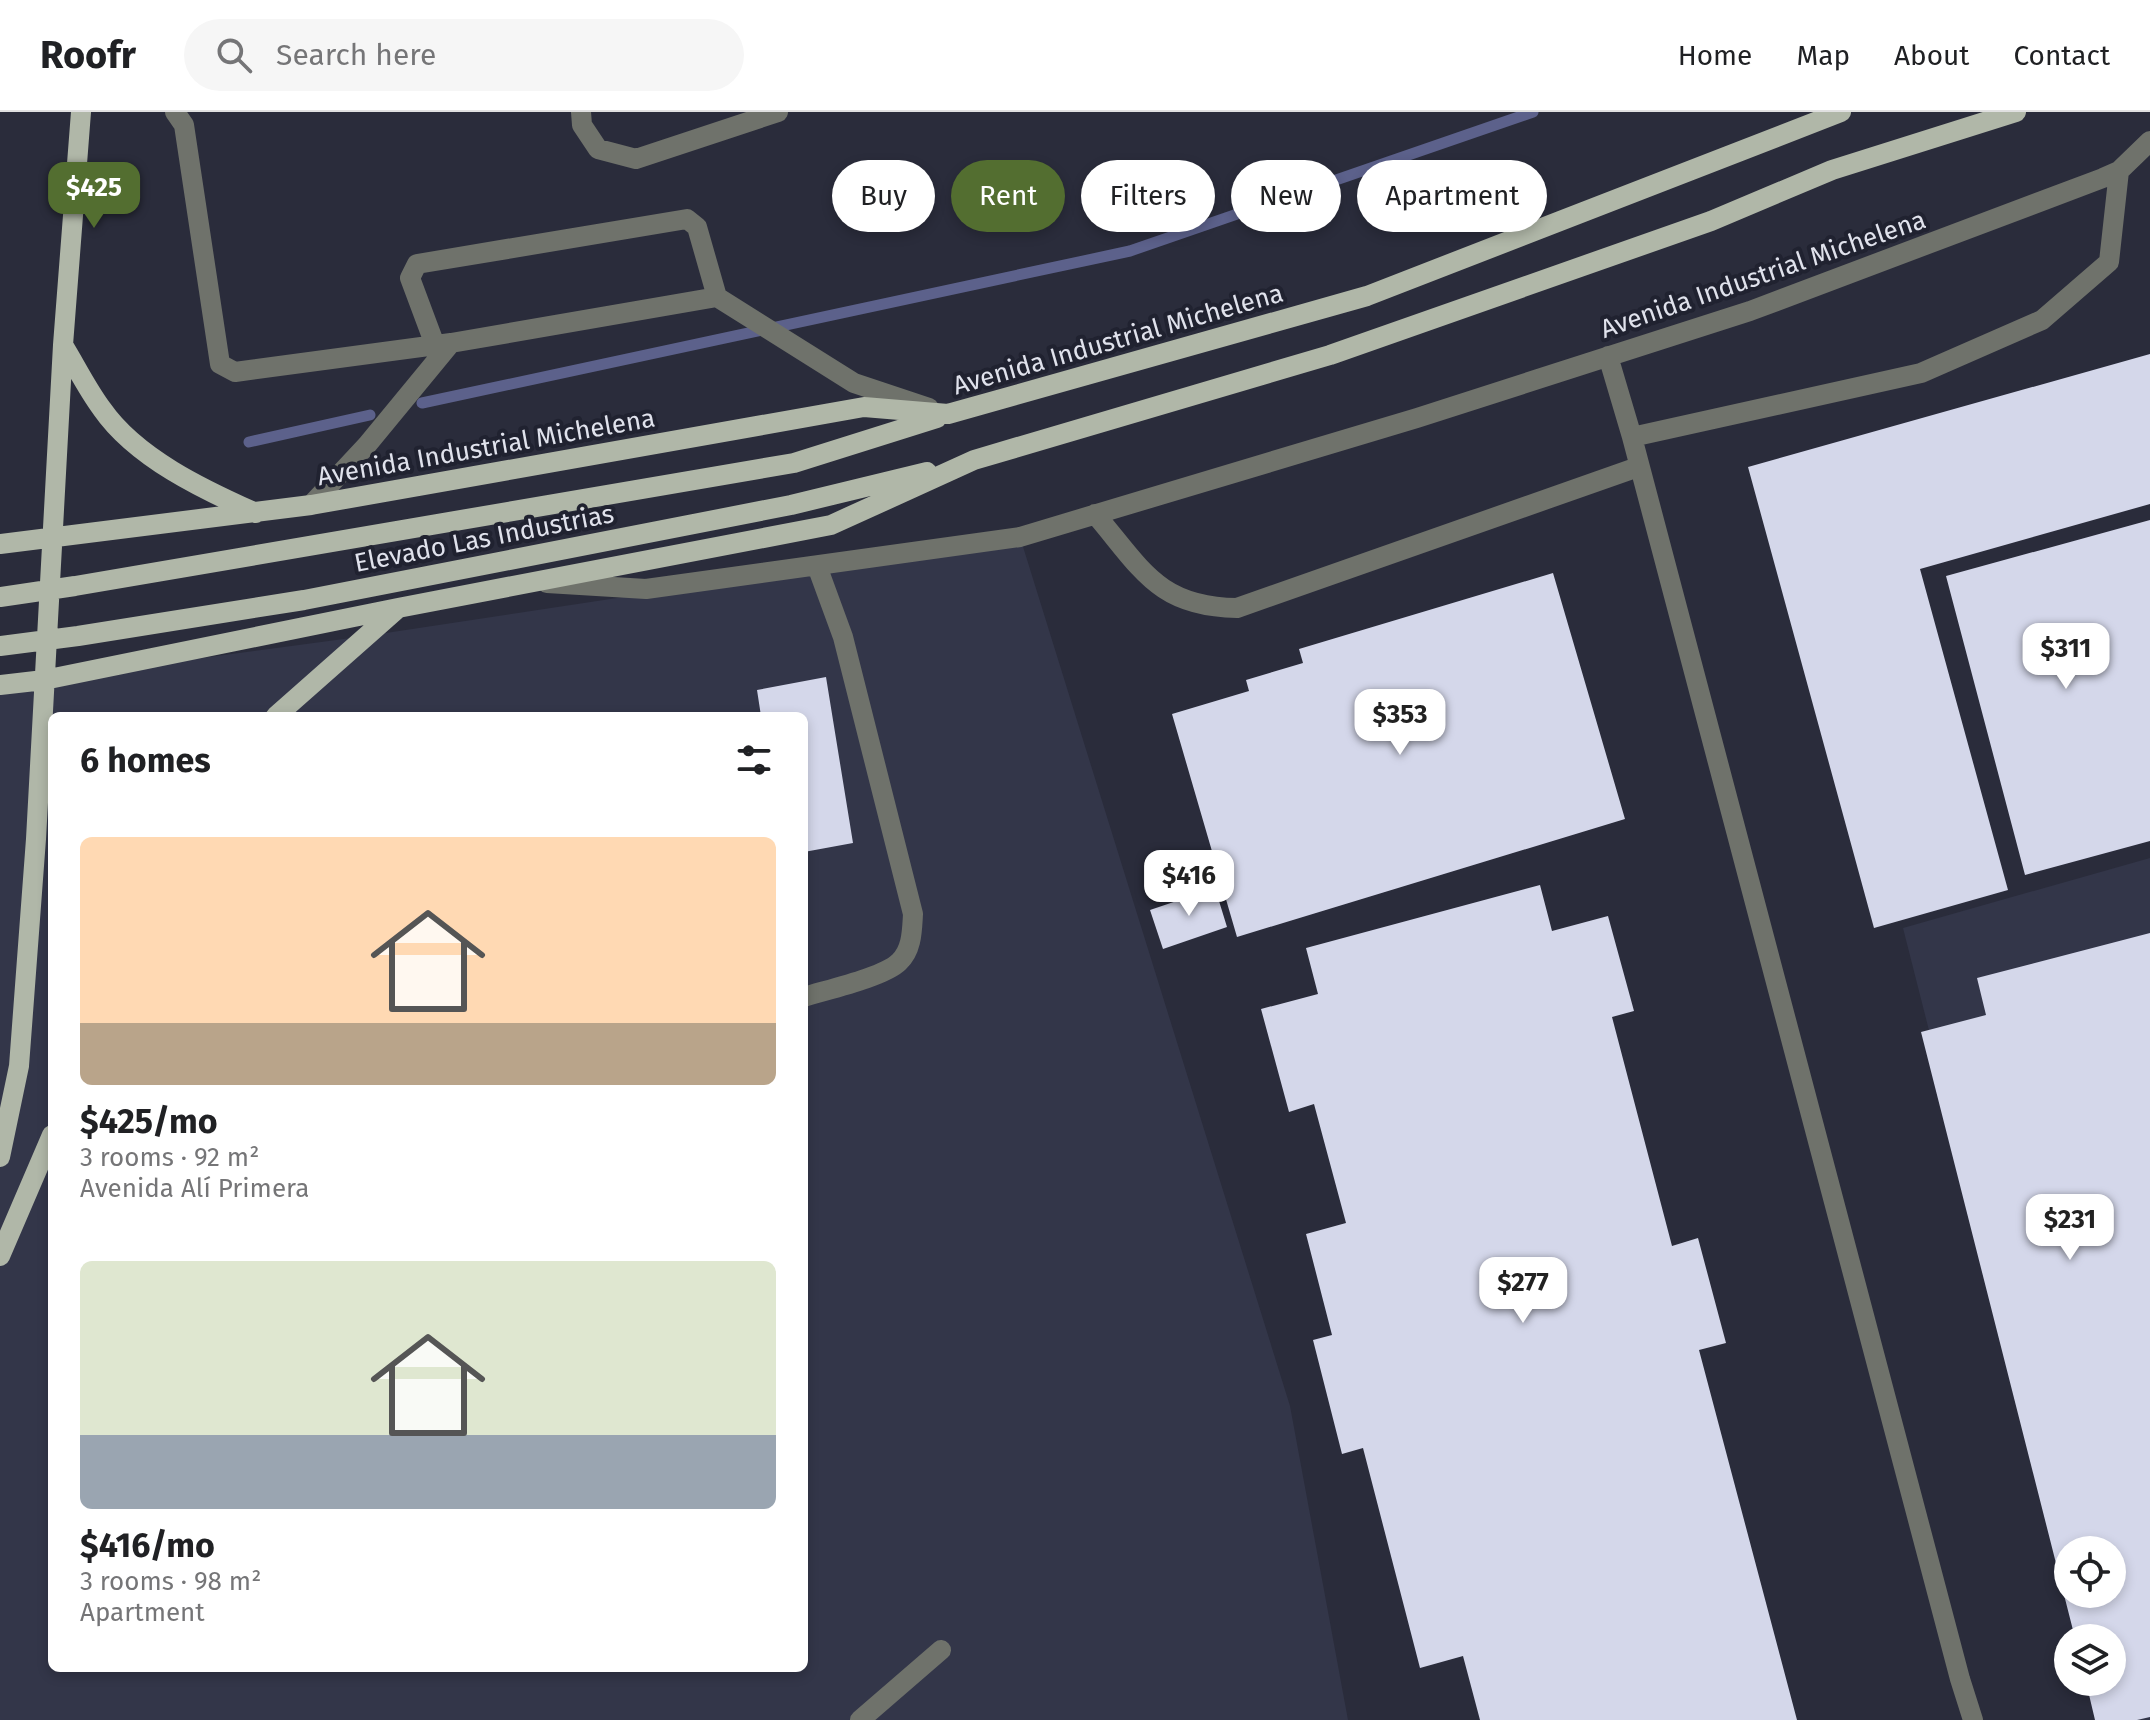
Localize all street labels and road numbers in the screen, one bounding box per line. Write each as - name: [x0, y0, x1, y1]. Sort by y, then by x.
- street label: Avenida Industrial Michelena: [1596, 204, 1930, 345]
- street label: Avenida Industrial Michelena: [949, 277, 1287, 402]
- street label: Avenida Industrial Michelena: [315, 403, 657, 492]
- street label: Elevado Las Industrias: [352, 498, 616, 579]

